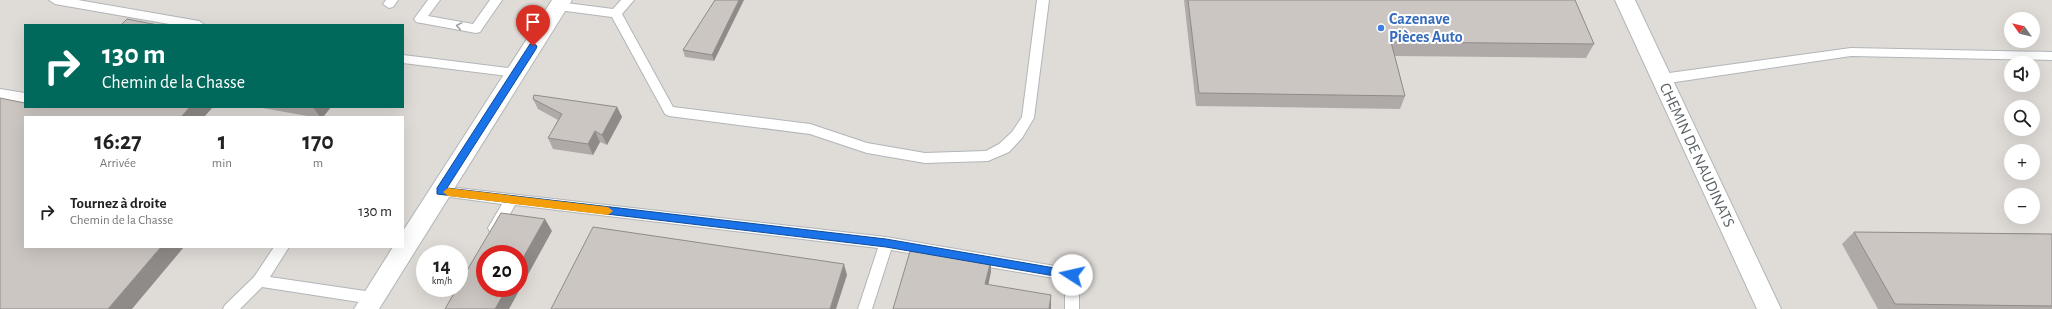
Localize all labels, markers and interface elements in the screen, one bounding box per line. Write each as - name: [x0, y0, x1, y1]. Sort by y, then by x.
- pin: [516, 5, 550, 46]
- icon: arrive: [522, 11, 544, 33]
- place label: Cazenave Pièces Auto: [1389, 11, 1463, 45]
- north arrow: [2004, 12, 2040, 48]
- map controls: [2004, 12, 2040, 224]
- one-way arrow: [456, 22, 462, 30]
- marker: Cazenave Pièces Auto: [1376, 23, 1386, 33]
- icon: right: [36, 40, 88, 92]
- text: 130 m: [102, 41, 166, 69]
- button: sound: [2004, 56, 2040, 92]
- text: Chemin de la Chasse: [102, 74, 245, 92]
- street label: CHEMIN DE NAUDINATS: [1657, 80, 1737, 230]
- button: search: [2004, 100, 2040, 136]
- text: 16:27: [94, 130, 142, 154]
- text: 1: [218, 130, 226, 154]
- text: 170: [302, 130, 334, 154]
- button: +: [2004, 144, 2040, 180]
- text: Arrivée: [100, 157, 136, 170]
- text: min: [212, 157, 232, 170]
- text: m: [313, 157, 323, 170]
- button: −: [2004, 188, 2040, 224]
- text: Tournez à droite: [70, 196, 167, 211]
- icon: right: [36, 201, 58, 223]
- text: 130 m: [358, 204, 392, 219]
- text: Chemin de la Chasse: [70, 214, 173, 227]
- speed limit sign: 20: [476, 245, 528, 297]
- position arrow: [1051, 254, 1093, 296]
- text: 14: [433, 256, 451, 276]
- text: km/h: [432, 276, 452, 286]

